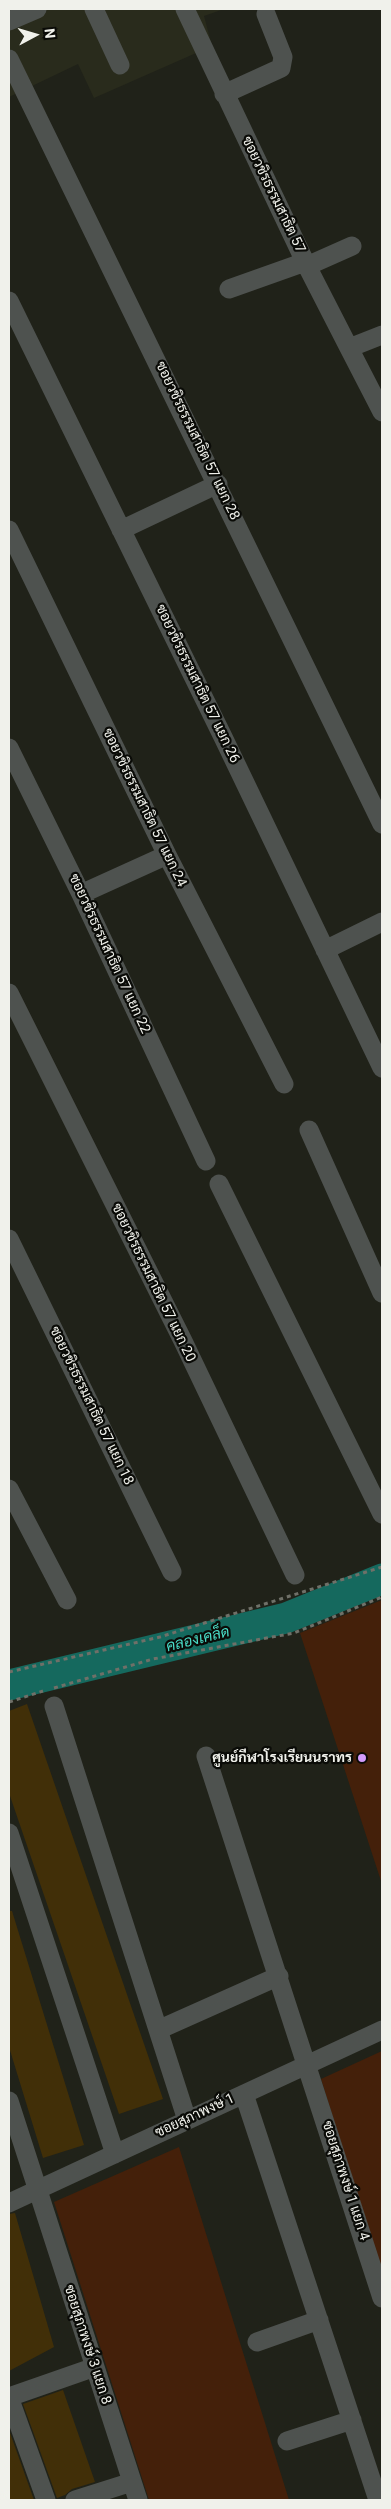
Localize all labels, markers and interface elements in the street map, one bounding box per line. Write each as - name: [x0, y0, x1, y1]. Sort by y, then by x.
- north arrow: [10, 10, 60, 60]
- text: N: [41, 28, 58, 39]
- street label: ซอยวชิรธรรมสาธิต 57: [238, 134, 308, 256]
- street label: ซอยวชิรธรรมสาธิต 57 แยก 28: [151, 359, 243, 523]
- street label: ซอยวชิรธรรมสาธิต 57 แยก 26: [151, 602, 243, 766]
- street label: ซอยวชิรธรรมสาธิต 57 แยก 24: [98, 726, 190, 890]
- street label: ซอยวชิรธรรมสาธิต 57 แยก 22: [65, 872, 153, 1036]
- street label: ซอยวชิรธรรมสาธิต 57 แยก 20: [107, 1201, 199, 1365]
- street label: ซอยวชิรธรรมสาธิต 57 แยก 18: [45, 1324, 137, 1488]
- water label: คลองเคล็ด: [164, 1623, 232, 1657]
- place label: ศูนย์กีฬาโรงเรียนนราทร: [212, 1750, 352, 1766]
- marker: ศูนย์กีฬาโรงเรียนนราทร: [356, 1752, 368, 1764]
- street label: ซอยสุภาพงษ์ 1: [153, 2090, 237, 2142]
- street label: ซอยสุภาพงษ์ 1 แยก 4: [318, 2119, 372, 2243]
- street label: ซอยสุภาพงษ์ 3 แยก 8: [60, 2283, 114, 2407]

